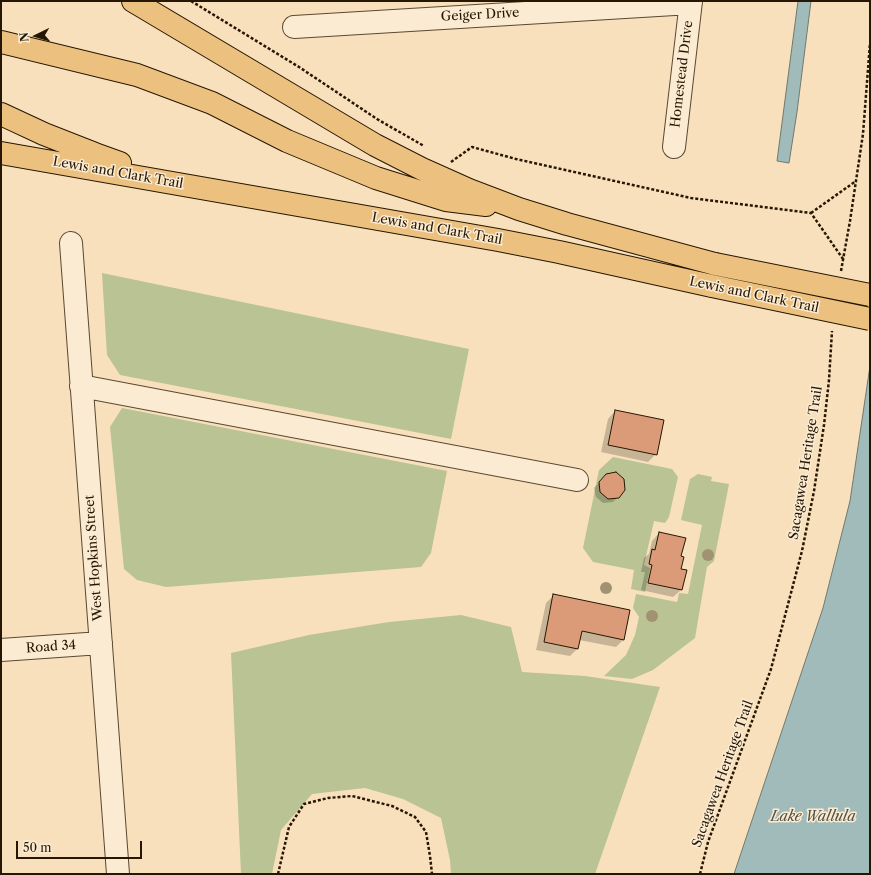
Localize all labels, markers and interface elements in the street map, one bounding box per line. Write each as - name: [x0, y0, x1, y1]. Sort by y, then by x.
- street label: Geiger Drive: [440, 5, 520, 25]
- north arrow: [16, 16, 56, 56]
- street label: Homestead Drive: [668, 20, 696, 128]
- text: N: [17, 32, 31, 42]
- street label: Lewis and Clark Trail: [52, 154, 184, 192]
- street label: Lewis and Clark Trail: [371, 210, 503, 248]
- street label: Lewis and Clark Trail: [688, 274, 820, 316]
- street label: Sacagawea Heritage Trail: [786, 385, 826, 541]
- street label: West Hopkins Street: [82, 494, 106, 622]
- street label: Road 34: [25, 637, 77, 657]
- street label: Sacagawea Heritage Trail: [689, 698, 757, 850]
- water label: Lake Wallula: [770, 809, 856, 825]
- scale bar: [18, 833, 144, 859]
- text: 50 m: [23, 840, 52, 855]

